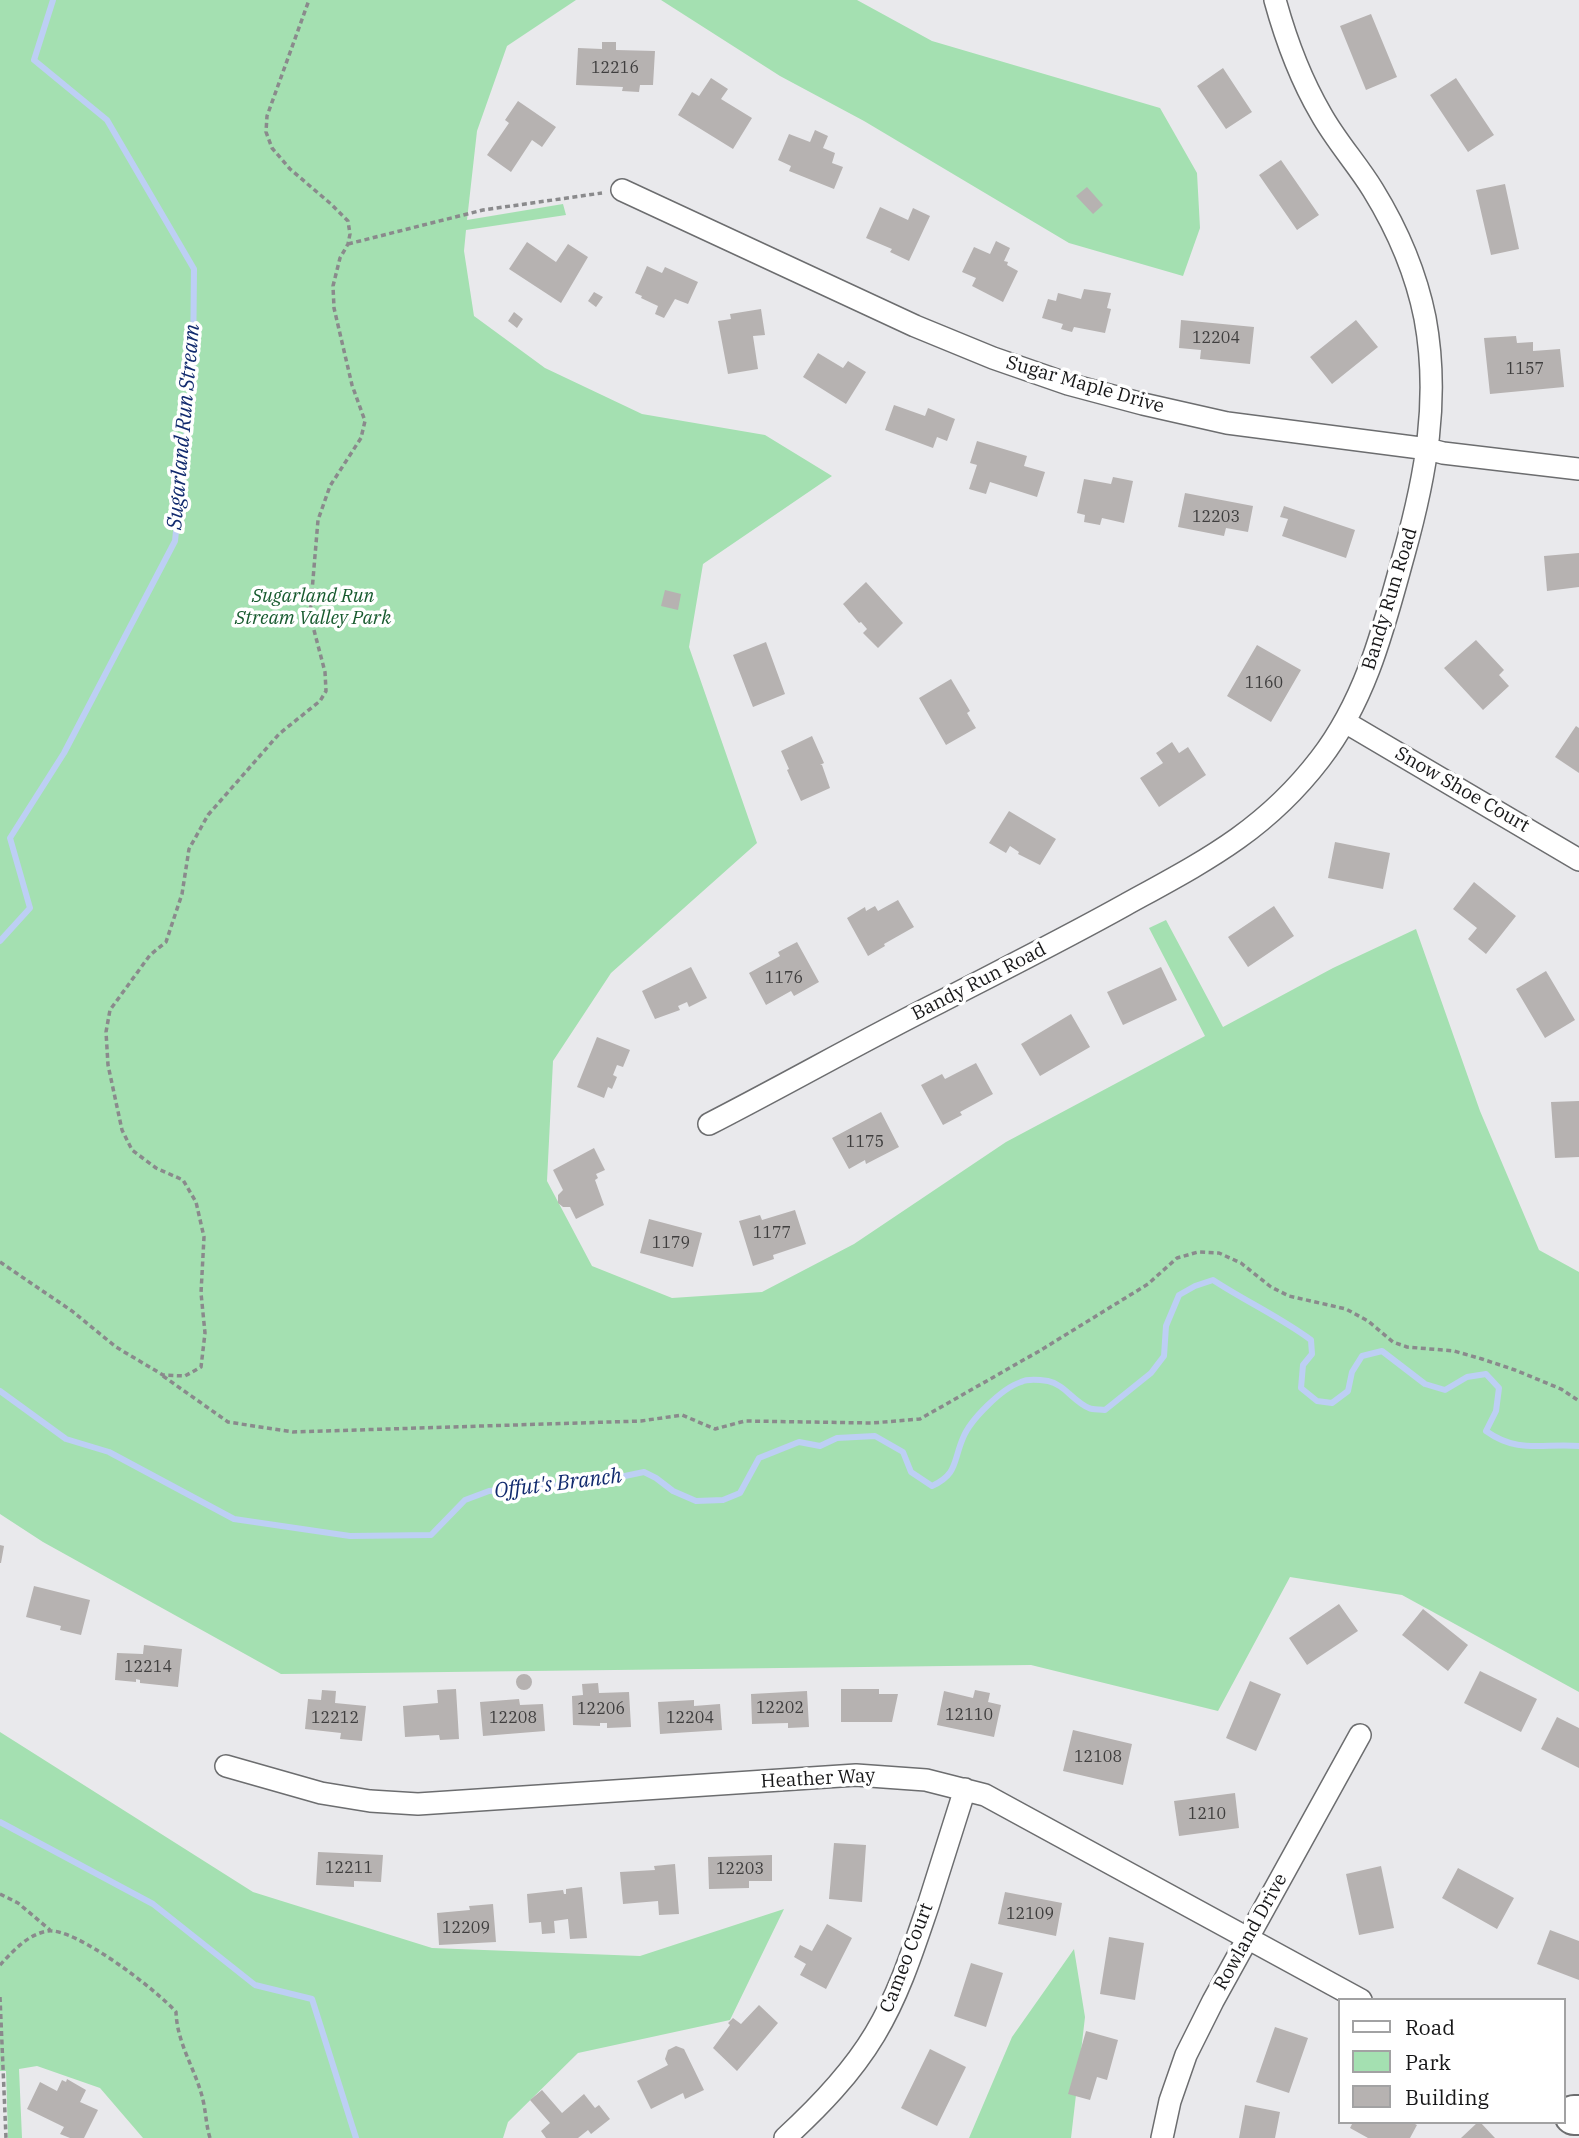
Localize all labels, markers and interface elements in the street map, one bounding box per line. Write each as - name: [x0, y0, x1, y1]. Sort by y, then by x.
- house number: 12216: [591, 58, 639, 78]
- water label: Sugarland Run Stream: [162, 323, 206, 531]
- house number: 12204: [1192, 328, 1240, 348]
- street label: Sugar Maple Drive: [1003, 352, 1167, 418]
- house number: 1157: [1506, 359, 1544, 379]
- house number: 12203: [1192, 507, 1240, 527]
- street label: Bandy Run Road: [1358, 525, 1422, 673]
- park label: Sugarland Run Stream Valley Park: [235, 586, 391, 630]
- house number: 1160: [1245, 673, 1283, 693]
- street label: Snow Shoe Court: [1391, 742, 1533, 838]
- street label: Bandy Run Road: [908, 938, 1050, 1026]
- house number: 1176: [765, 968, 803, 988]
- house number: 1175: [846, 1132, 884, 1152]
- house number: 1177: [753, 1223, 791, 1243]
- house number: 1179: [652, 1233, 690, 1253]
- water label: Offut's Branch: [493, 1464, 623, 1504]
- house number: 12214: [124, 1657, 172, 1677]
- house number: 12202: [756, 1698, 804, 1718]
- house number: 12206: [577, 1699, 625, 1719]
- house number: 12110: [945, 1705, 993, 1725]
- house number: 12212: [311, 1708, 359, 1728]
- house number: 12208: [489, 1708, 537, 1728]
- house number: 12204: [666, 1708, 714, 1728]
- house number: 12108: [1074, 1747, 1122, 1767]
- street label: Heather Way: [760, 1765, 876, 1793]
- house number: 1210: [1188, 1804, 1226, 1824]
- house number: 12211: [325, 1858, 373, 1878]
- house number: 12203: [716, 1859, 764, 1879]
- street label: Rowland Drive: [1210, 1870, 1292, 1994]
- street label: Cameo Court: [876, 1900, 938, 2016]
- house number: 12109: [1006, 1904, 1054, 1924]
- house number: 12209: [442, 1918, 490, 1938]
- legend: [1338, 1998, 1565, 2124]
- text: Road: [1405, 2013, 1455, 2041]
- text: Park: [1405, 2048, 1451, 2076]
- text: Building: [1405, 2083, 1489, 2111]

